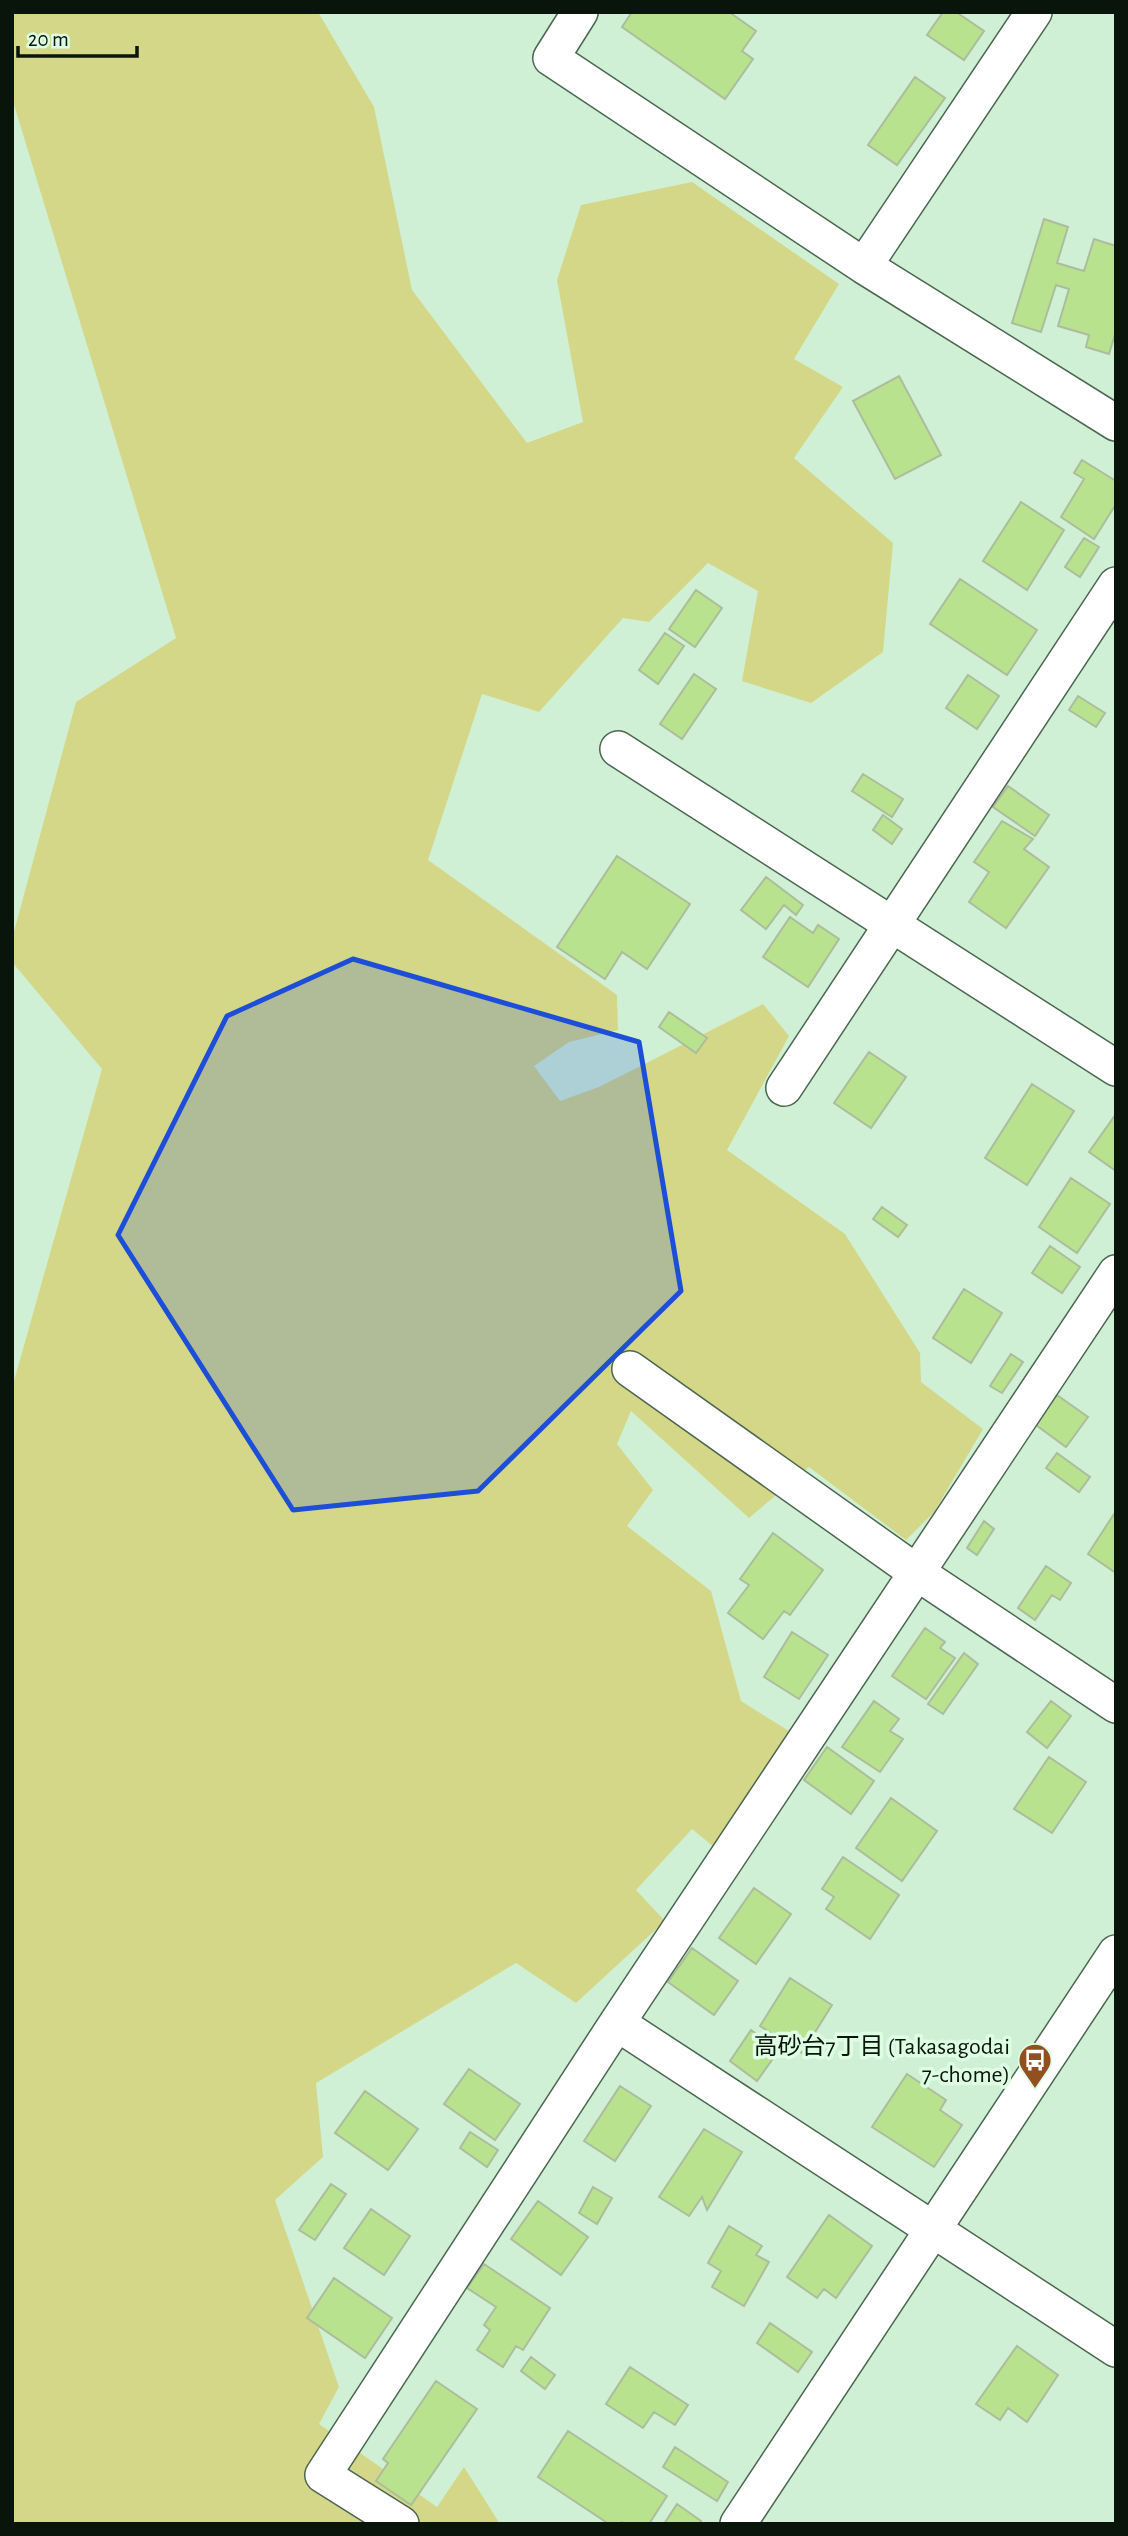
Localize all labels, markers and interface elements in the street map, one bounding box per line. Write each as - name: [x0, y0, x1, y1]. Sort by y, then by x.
- scale bar: [18, 14, 136, 58]
- text: 20 m: [28, 29, 69, 50]
- place label: 高砂台7丁目 (Takasagodai 7-chome): [754, 2033, 1010, 2087]
- bus stop icon: 高砂台7丁目 (Takasagodai 7-chome): [1016, 2041, 1054, 2090]

